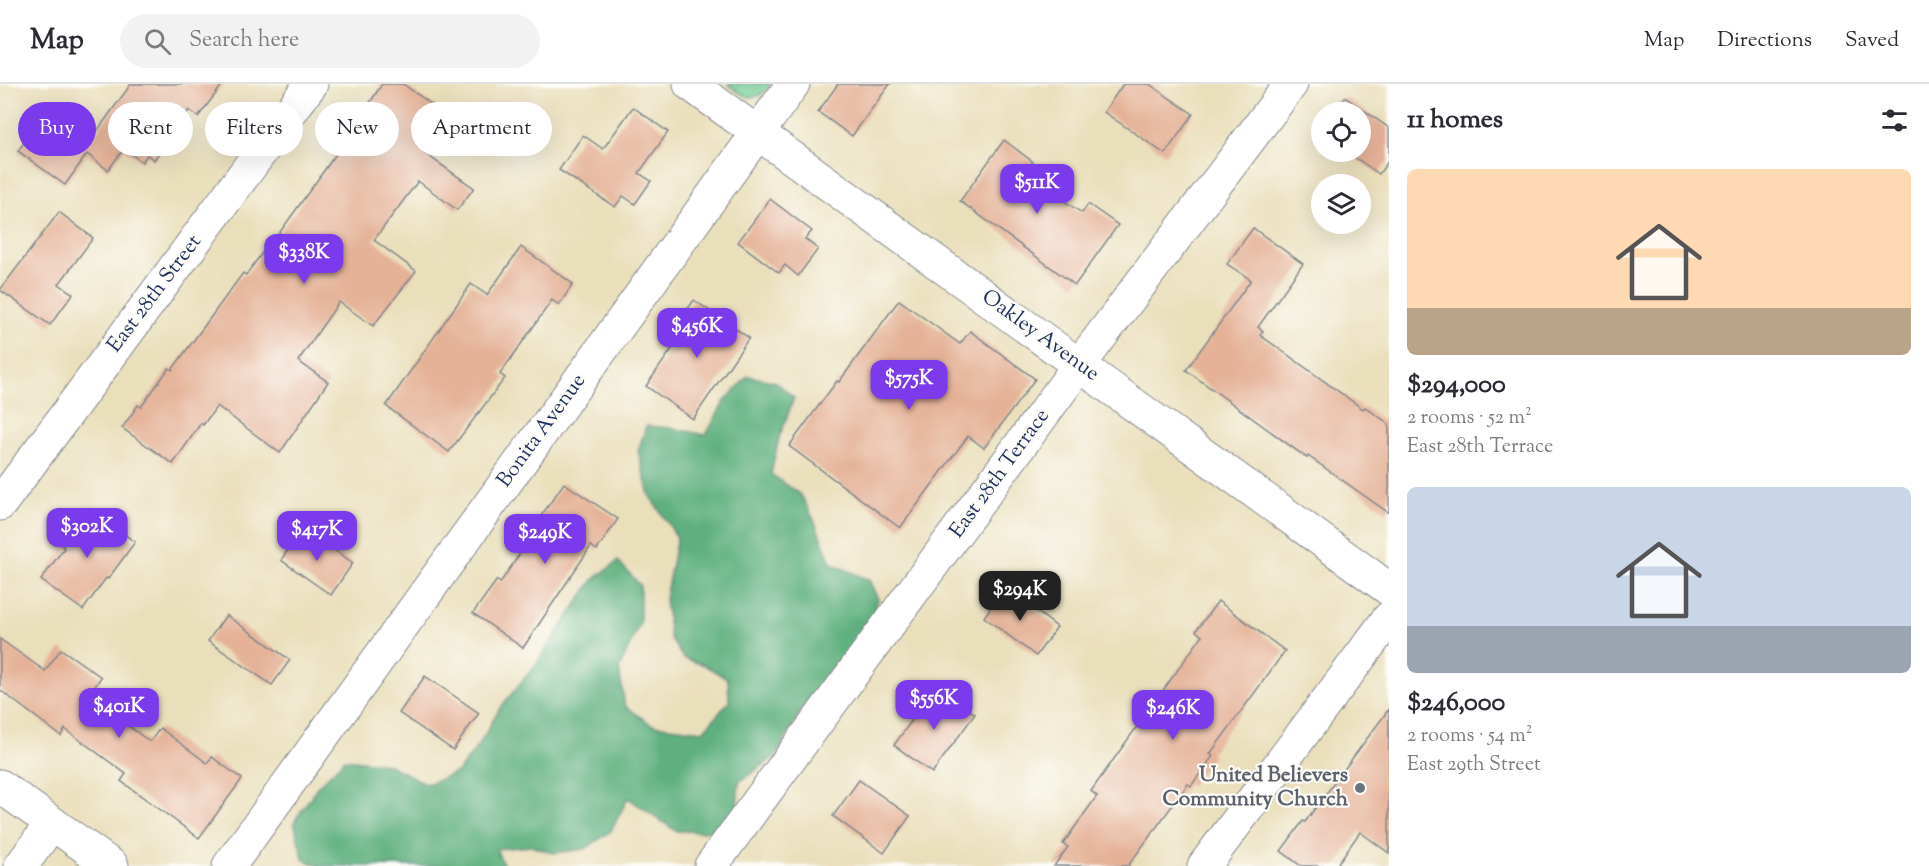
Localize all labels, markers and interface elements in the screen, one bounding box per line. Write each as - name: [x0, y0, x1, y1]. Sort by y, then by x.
- search box: [120, 14, 540, 68]
- text: Map: [30, 21, 84, 61]
- icon: search: [141, 25, 174, 58]
- text: Search here: [189, 25, 299, 57]
- text: Map: [1644, 26, 1684, 56]
- text: Directions: [1717, 26, 1812, 56]
- text: Saved: [1845, 26, 1899, 56]
- chip: Buy: [18, 102, 96, 156]
- chip: Rent: [108, 102, 193, 156]
- chip: Filters: [205, 102, 303, 156]
- chip: New: [315, 102, 399, 156]
- chip: Apartment: [411, 102, 552, 156]
- map controls: [1311, 102, 1371, 234]
- button: locate: [1311, 102, 1371, 162]
- text: 11 homes: [1407, 102, 1503, 139]
- icon: filters: [1878, 104, 1911, 137]
- pin: $511K: [995, 164, 1079, 215]
- text: $511K: [1014, 169, 1060, 198]
- button: layers: [1311, 174, 1371, 234]
- icon: home: [1605, 208, 1713, 316]
- street label: East 28th Street: [101, 229, 209, 359]
- pin: $338K: [262, 234, 346, 285]
- text: $338K: [278, 239, 330, 268]
- street label: Oakley Avenue: [975, 283, 1105, 389]
- pin: $456K: [655, 308, 739, 359]
- text: $456K: [671, 313, 723, 342]
- pin: $575K: [867, 360, 951, 411]
- text: $575K: [885, 365, 933, 394]
- text: $294,000: [1407, 367, 1506, 404]
- street label: Bonita Avenue: [490, 368, 594, 494]
- street label: East 28th Terrace: [943, 403, 1057, 545]
- text: 2 rooms · 52 m²: [1407, 404, 1532, 433]
- text: East 28th Terrace: [1407, 433, 1553, 462]
- pin: $302K: [45, 508, 129, 559]
- pin: $417K: [275, 511, 359, 562]
- text: $302K: [61, 513, 113, 542]
- pin: $249K: [503, 514, 587, 565]
- text: $417K: [291, 516, 343, 545]
- text: $249K: [518, 519, 572, 548]
- icon: home: [1605, 526, 1713, 634]
- pin: $294K: [978, 571, 1062, 622]
- text: $294K: [993, 576, 1047, 605]
- pin: $556K: [892, 680, 976, 731]
- text: $556K: [910, 685, 958, 714]
- text: $246,000: [1407, 685, 1505, 722]
- pin: $401K: [77, 688, 161, 739]
- pin: $246K: [1131, 690, 1215, 741]
- text: $401K: [93, 693, 145, 722]
- text: $246K: [1146, 695, 1200, 724]
- text: 2 rooms · 54 m²: [1407, 722, 1532, 751]
- text: East 29th Street: [1407, 751, 1541, 780]
- place label: United Believers Community Church: [1162, 761, 1349, 815]
- marker: United Believers Community Church: [1353, 781, 1367, 795]

